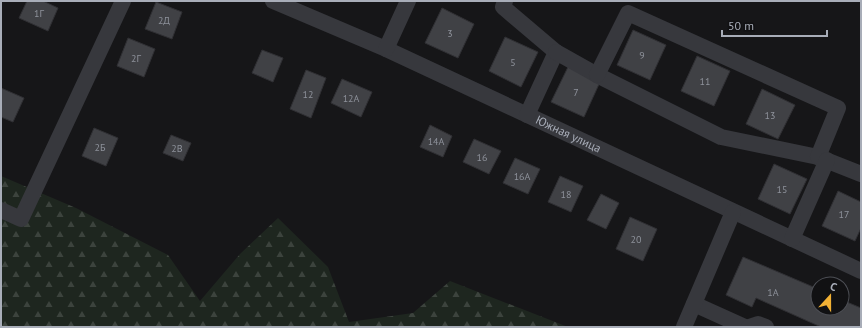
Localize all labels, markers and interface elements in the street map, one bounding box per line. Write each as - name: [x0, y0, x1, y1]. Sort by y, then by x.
- house number: 1Г: [34, 7, 45, 20]
- scale bar: [722, 12, 827, 38]
- house number: 2Д: [158, 14, 170, 27]
- text: 50 m: [728, 18, 754, 33]
- house number: 3: [447, 27, 453, 40]
- house number: 9: [639, 49, 645, 62]
- house number: 2Г: [131, 52, 142, 65]
- house number: 5: [510, 56, 516, 69]
- house number: 11: [700, 75, 710, 88]
- house number: 7: [573, 86, 579, 99]
- house number: 12: [303, 88, 313, 101]
- house number: 12А: [343, 92, 360, 105]
- house number: 13: [765, 109, 775, 122]
- street label: Южная улица: [533, 112, 604, 156]
- house number: 14А: [428, 135, 445, 148]
- house number: 2Б: [95, 141, 106, 154]
- house number: 2В: [171, 142, 183, 155]
- house number: 16: [477, 151, 487, 164]
- house number: 16А: [514, 170, 531, 183]
- house number: 15: [777, 183, 787, 196]
- house number: 18: [561, 188, 571, 201]
- house number: 17: [839, 208, 849, 221]
- house number: 20: [631, 233, 642, 246]
- north arrow: [810, 276, 850, 316]
- text: С: [828, 279, 839, 294]
- house number: 1А: [767, 286, 779, 299]

